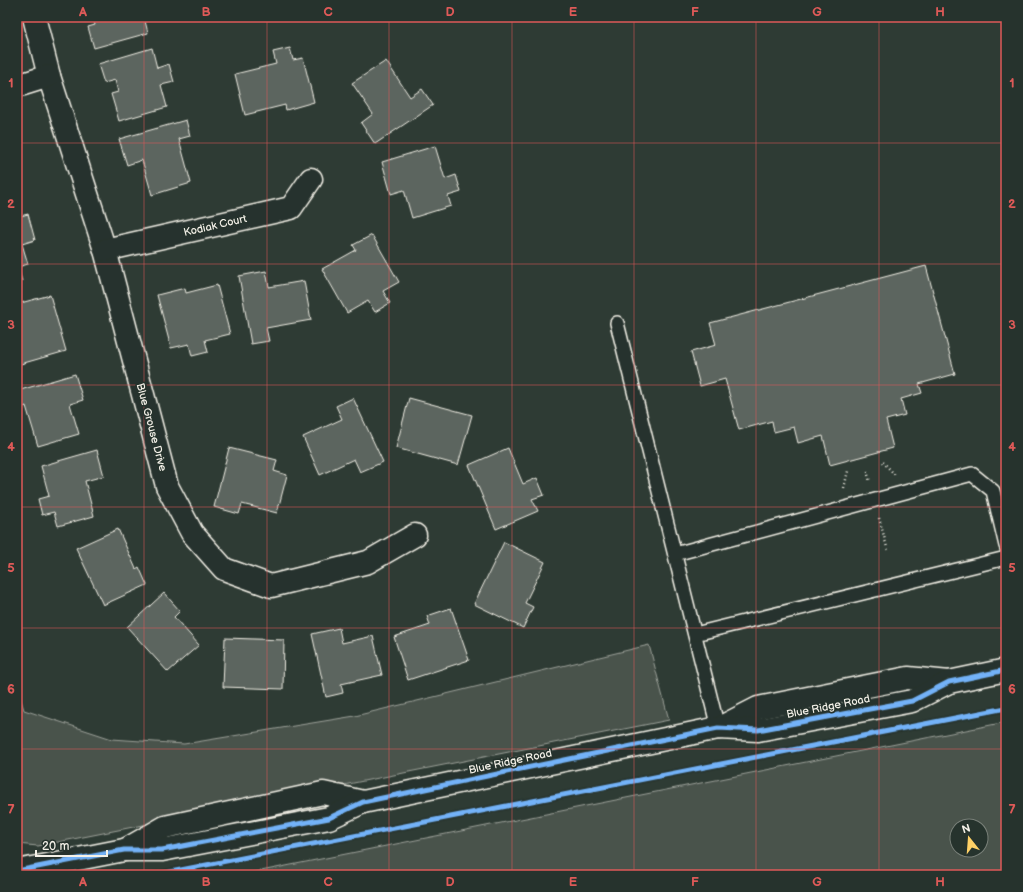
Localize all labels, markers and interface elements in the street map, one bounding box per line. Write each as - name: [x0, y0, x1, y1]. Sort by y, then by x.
- text: A: [78, 4, 87, 20]
- text: B: [201, 4, 211, 20]
- text: C: [323, 4, 333, 20]
- text: D: [445, 4, 455, 20]
- text: E: [569, 4, 578, 20]
- text: F: [691, 4, 699, 20]
- text: G: [812, 4, 822, 20]
- text: H: [935, 4, 945, 20]
- text: 1: [8, 75, 14, 91]
- text: 1: [1009, 75, 1015, 91]
- text: 2: [7, 196, 15, 212]
- text: 2: [1008, 196, 1016, 212]
- street label: Kodiak Court: [182, 212, 248, 239]
- text: 3: [7, 317, 15, 333]
- text: 3: [1008, 317, 1016, 333]
- street label: Blue Grouse Drive: [134, 382, 170, 473]
- text: 4: [7, 439, 15, 455]
- text: 4: [1008, 439, 1016, 455]
- text: 5: [7, 560, 15, 576]
- text: 5: [1008, 560, 1016, 576]
- text: 6: [7, 681, 15, 697]
- text: 6: [1008, 681, 1016, 697]
- street label: Blue Ridge Road: [785, 692, 871, 721]
- street label: Blue Ridge Road: [467, 746, 553, 777]
- text: 7: [7, 802, 15, 818]
- text: 7: [1008, 802, 1016, 818]
- north arrow: [949, 818, 989, 858]
- text: N: [960, 821, 972, 836]
- scale bar: [36, 832, 107, 858]
- text: 20 m: [42, 839, 69, 854]
- text: A: [78, 874, 87, 890]
- text: B: [201, 874, 211, 890]
- text: C: [323, 874, 333, 890]
- text: D: [445, 874, 455, 890]
- text: E: [569, 874, 578, 890]
- text: F: [691, 874, 699, 890]
- text: G: [812, 874, 822, 890]
- text: H: [935, 874, 945, 890]

